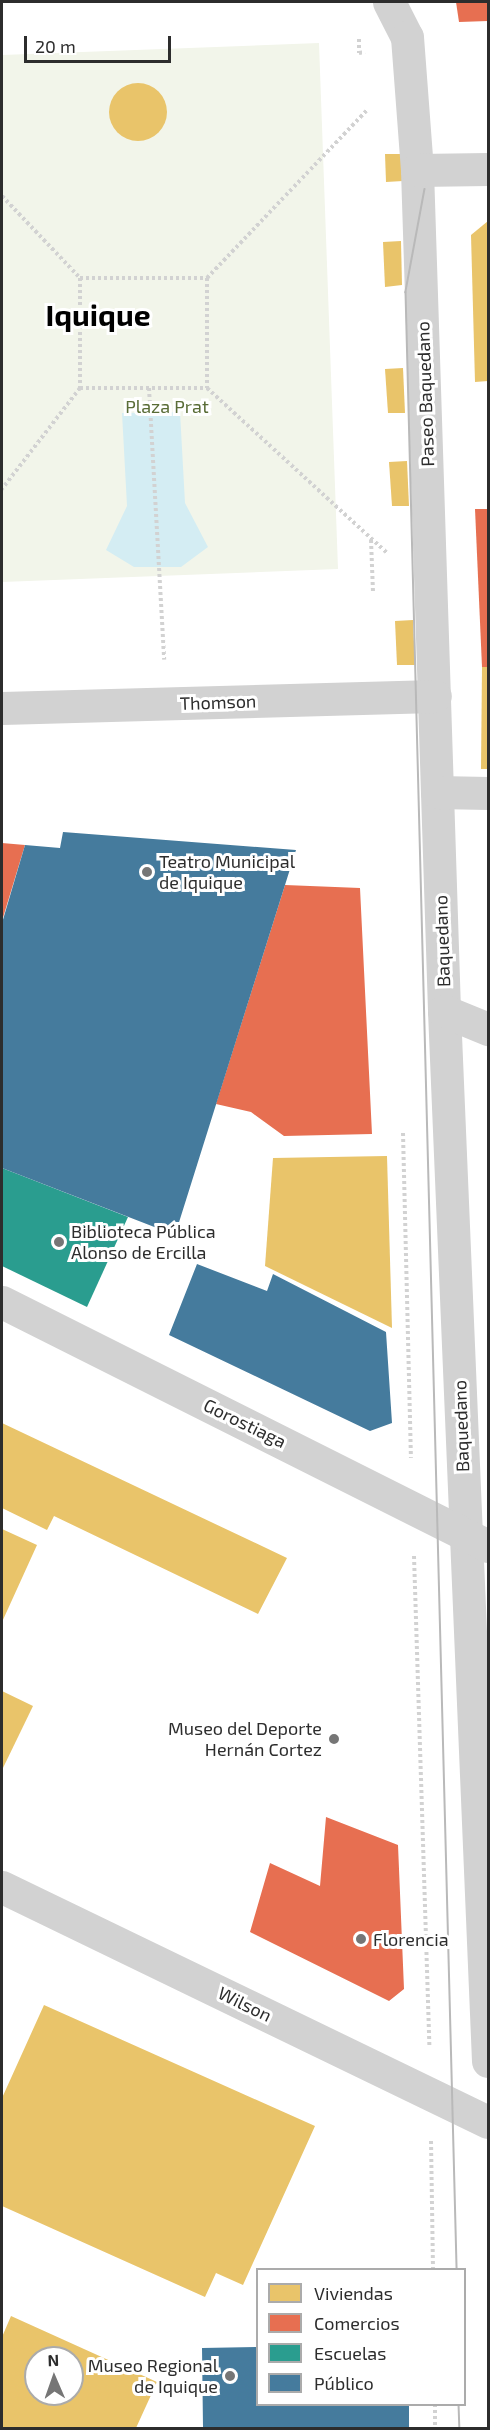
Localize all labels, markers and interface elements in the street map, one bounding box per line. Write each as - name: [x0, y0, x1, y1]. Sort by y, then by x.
- scale bar: [27, 24, 174, 62]
- text: 20 m: [35, 35, 76, 57]
- district label: Iquique: [45, 296, 151, 332]
- street label: Paseo Baquedano: [412, 321, 438, 467]
- park label: Plaza Prat: [125, 395, 209, 417]
- street label: Thomson: [179, 690, 257, 714]
- place label: Teatro Municipal de Iquique: [159, 851, 295, 894]
- marker: Teatro Municipal de Iquique: [140, 865, 154, 879]
- street label: Baquedano: [430, 895, 454, 987]
- place label: Biblioteca Pública Alonso de Ercilla: [71, 1221, 216, 1264]
- marker: Biblioteca Pública Alonso de Ercilla: [52, 1235, 66, 1249]
- street label: Baquedano: [449, 1380, 473, 1472]
- street label: Gorostiaga: [200, 1394, 290, 1452]
- place label: Museo del Deporte Hernán Cortez: [168, 1718, 322, 1760]
- marker: Museo del Deporte Hernán Cortez: [327, 1732, 341, 1746]
- place label: Florencia: [373, 1928, 449, 1950]
- marker: Florencia: [354, 1932, 368, 1946]
- street label: Wilson: [215, 1982, 275, 2026]
- legend: [256, 2268, 466, 2406]
- text: Viviendas: [314, 2282, 393, 2304]
- text: Comercios: [314, 2312, 400, 2334]
- text: Escuelas: [314, 2342, 386, 2364]
- north arrow: [24, 2346, 84, 2406]
- text: N: [47, 2350, 60, 2369]
- place label: Museo Regional de Iquique: [88, 2355, 218, 2398]
- marker: Museo Regional de Iquique: [223, 2369, 237, 2383]
- text: Público: [314, 2372, 374, 2394]

